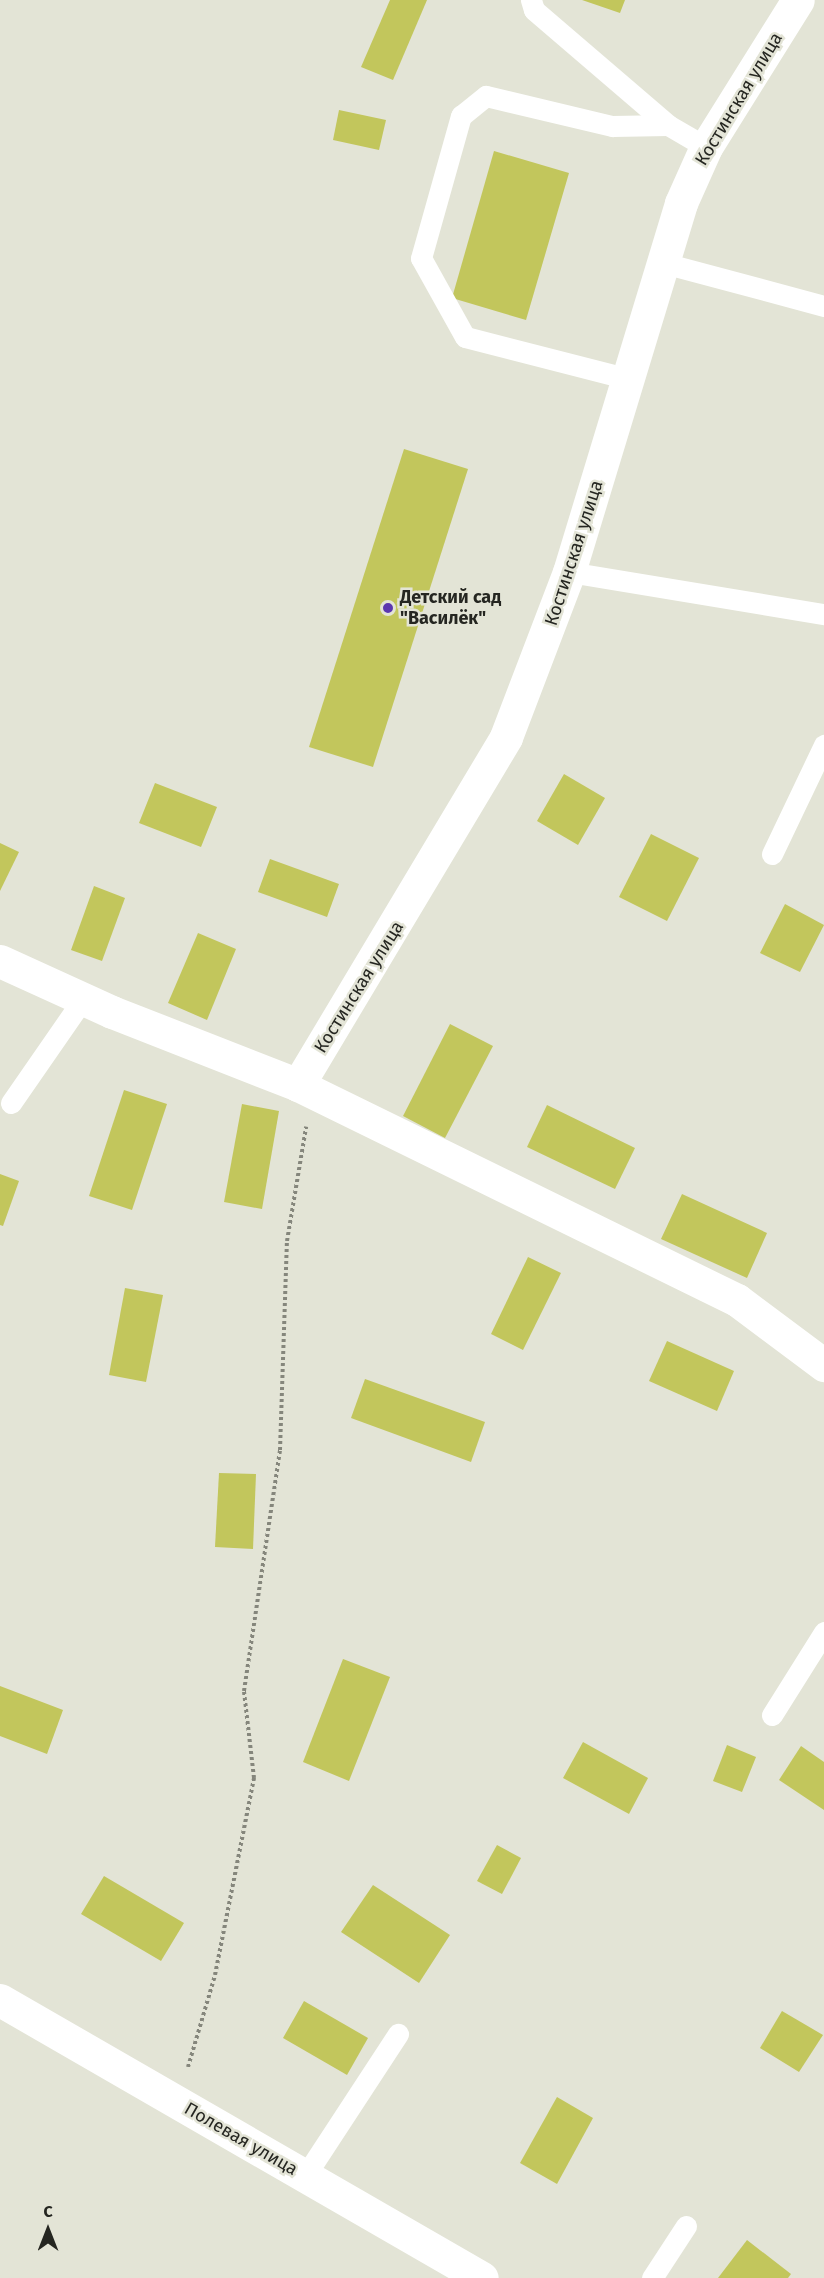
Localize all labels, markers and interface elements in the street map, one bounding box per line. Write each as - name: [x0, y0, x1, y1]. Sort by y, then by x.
- street label: Костинская улица: [691, 29, 787, 169]
- street label: Костинская улица: [540, 478, 608, 628]
- place label: Детский сад "Василёк": [400, 587, 501, 630]
- marker: Детский сад "Василёк": [381, 601, 395, 615]
- street label: Костинская улица: [310, 917, 408, 1057]
- street label: Полевая улица: [180, 2098, 302, 2180]
- north arrow: [18, 2200, 78, 2260]
- text: С: [43, 2202, 53, 2221]

